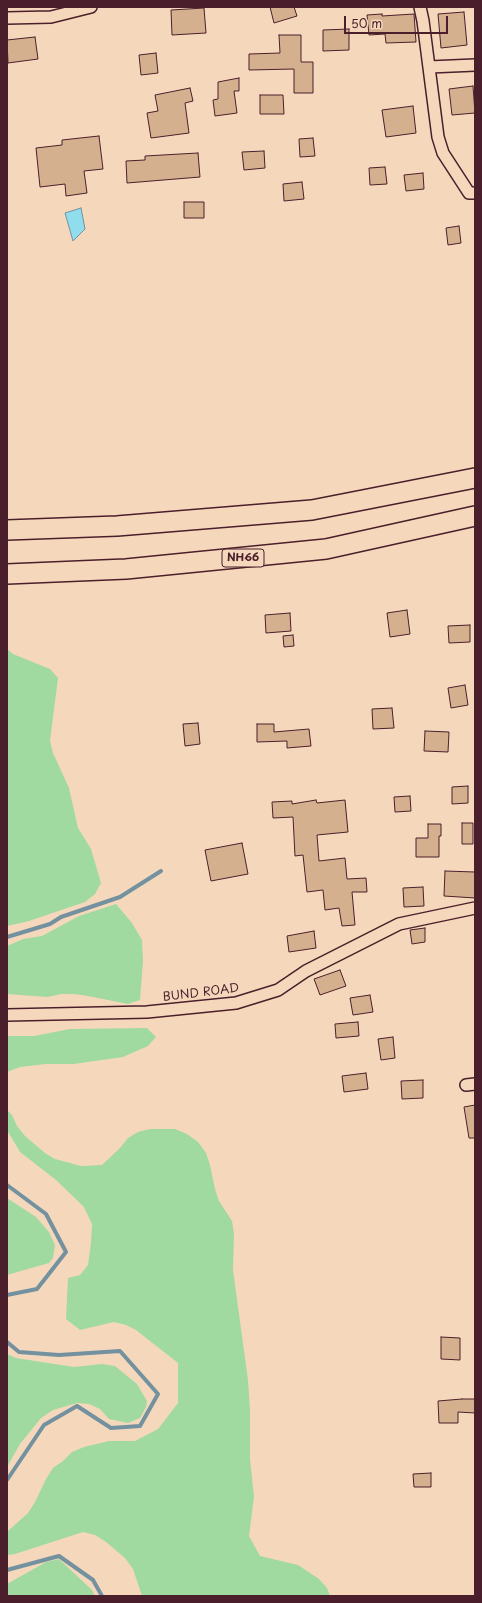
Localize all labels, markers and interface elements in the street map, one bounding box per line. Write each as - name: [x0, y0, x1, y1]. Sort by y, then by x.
- scale bar: [346, 8, 450, 34]
- text: 50 m: [351, 14, 382, 32]
- road number: NH66: [222, 549, 264, 567]
- street label: BUND ROAD: [162, 981, 240, 1005]

